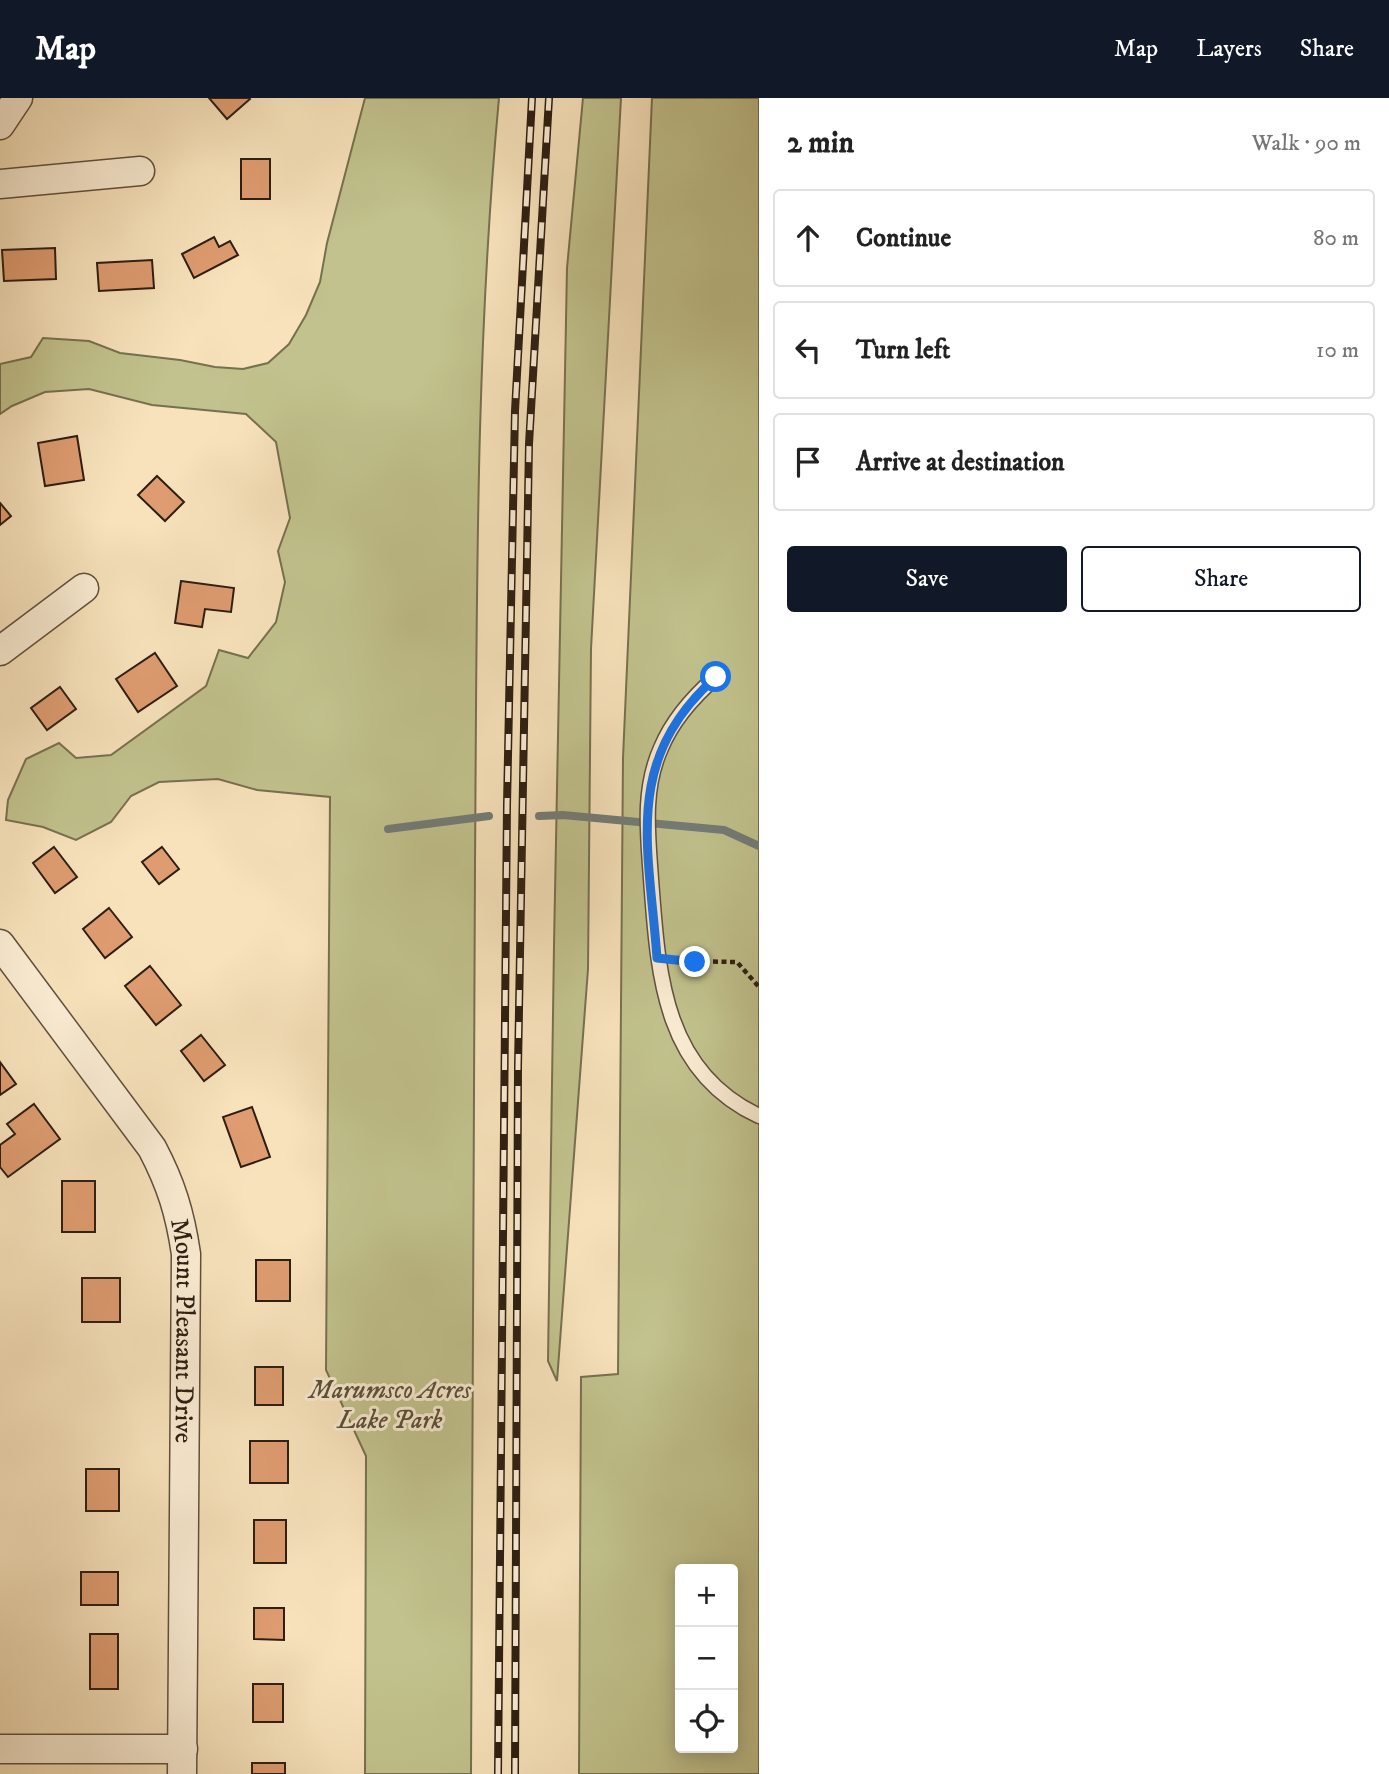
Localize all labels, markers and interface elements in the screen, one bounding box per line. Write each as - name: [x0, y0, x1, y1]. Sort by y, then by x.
- text: Map: [35, 29, 96, 70]
- text: Map: [1114, 34, 1158, 64]
- text: Layers: [1196, 34, 1262, 64]
- text: Share: [1300, 34, 1354, 64]
- text: 2 min: [787, 125, 854, 162]
- text: Walk · 90 m: [1252, 129, 1361, 158]
- icon: ahead: [789, 219, 827, 257]
- text: Continue: [856, 222, 951, 255]
- text: 80 m: [1313, 224, 1359, 253]
- icon: left: [789, 331, 827, 369]
- text: Turn left: [856, 334, 950, 367]
- text: 10 m: [1316, 336, 1359, 365]
- icon: arrive: [789, 443, 827, 481]
- text: Arrive at destination: [856, 446, 1065, 479]
- button: Save: [787, 546, 1067, 612]
- button: Share: [1081, 546, 1361, 612]
- route start: [700, 661, 731, 692]
- route end: [679, 946, 710, 977]
- street label: Mount Pleasant Drive: [162, 1215, 201, 1444]
- park label: Marumsco Acres Lake Park: [307, 1374, 472, 1437]
- map controls: [675, 1564, 738, 1753]
- button: +: [675, 1564, 738, 1627]
- button: −: [675, 1627, 738, 1690]
- button: locate: [675, 1690, 738, 1753]

